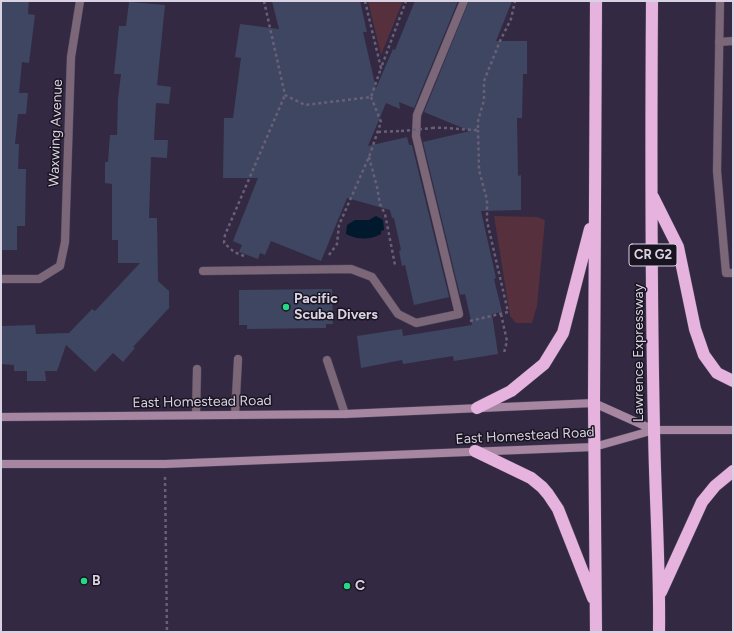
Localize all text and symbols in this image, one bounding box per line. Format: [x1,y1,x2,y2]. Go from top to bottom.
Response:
street label: Waxwing Avenue [46,79,66,187]
road number: CR G2 [629,244,677,266]
street label: Lawrence Expressway [631,284,647,422]
place label: Pacific Scuba Divers [294,291,378,324]
marker: Pacific Scuba Divers [281,302,291,312]
street label: East Homestead Road [132,392,272,412]
street label: East Homestead Road [455,424,595,448]
place label: B [92,573,101,589]
marker: B [79,576,89,586]
place label: C [355,578,365,594]
marker: C [342,581,352,591]

